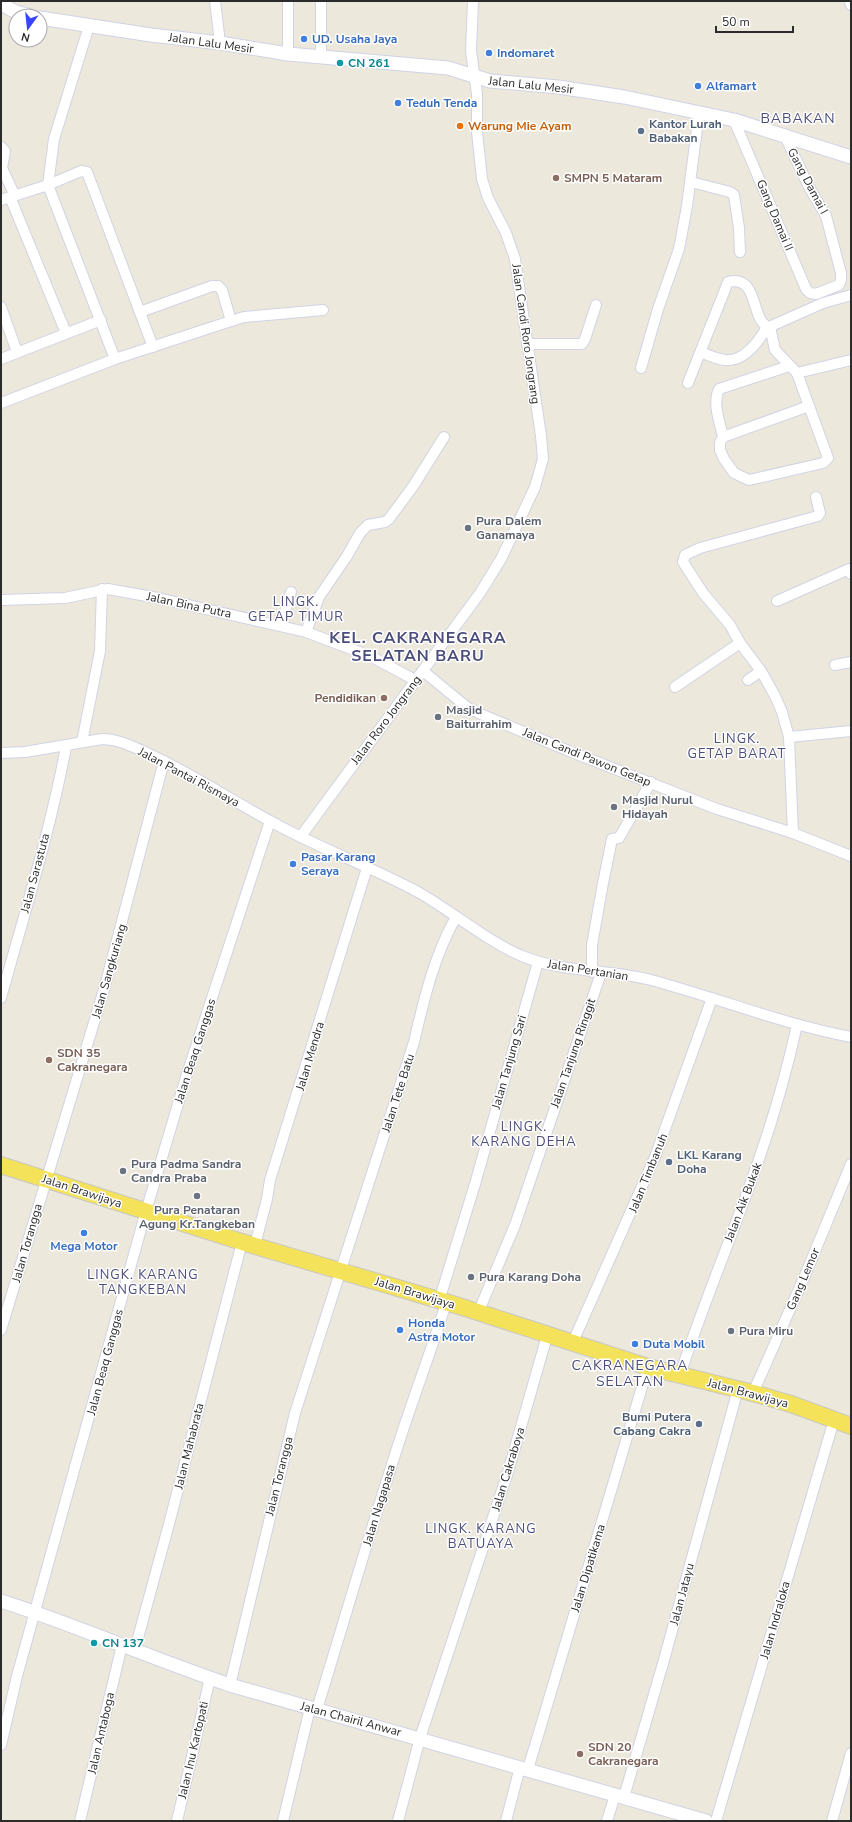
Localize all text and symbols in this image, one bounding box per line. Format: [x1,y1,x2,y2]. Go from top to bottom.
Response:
north arrow [8,8,48,48]
scale bar [716,8,793,34]
text: 50 m [722,14,750,30]
text: N [20,29,31,45]
street label: Jalan Lalu Mesir [166,29,255,57]
place label: UD. Usaha Jaya [312,31,397,47]
marker: UD. Usaha Jaya [299,34,309,44]
place label: Indomaret [497,45,555,61]
marker: Indomaret [484,48,494,58]
place label: CN 261 [348,55,390,71]
marker: CN 261 [335,58,345,68]
street label: Jalan Lalu Mesir [486,72,575,98]
place label: Alfamart [706,78,757,94]
marker: Alfamart [693,81,703,91]
place label: Teduh Tenda [406,95,477,111]
marker: Teduh Tenda [393,98,403,108]
district label: BABAKAN [760,109,836,128]
place label: Kantor Lurah Babakan [649,116,722,146]
place label: Warung Mie Ayam [468,118,571,134]
marker: Warung Mie Ayam [455,121,465,131]
marker: Kantor Lurah Babakan [636,126,646,136]
street label: Gang Damai I [784,145,832,217]
place label: SMPN 5 Mataram [564,170,662,186]
marker: SMPN 5 Mataram [551,173,561,183]
street label: Gang Damai II [753,177,797,253]
street label: Jalan Candi Roro Jongrang [508,262,544,405]
place label: Pura Dalem Ganamaya [476,513,542,543]
marker: Pura Dalem Ganamaya [463,523,473,533]
street label: Jalan Bina Putra [144,588,233,622]
district label: LINGK. GETAP TIMUR [248,593,344,626]
district label: KEL. CAKRANEGARA SELATAN BARU [329,627,507,667]
street label: Jalan Roro Jongrang [347,672,425,769]
place label: Pendidikan [314,690,376,706]
marker: Pendidikan [379,693,389,703]
place label: Masjid Baiturrahim [446,702,512,732]
marker: Masjid Baiturrahim [433,712,443,722]
street label: Jalan Candi Pawon Getap [520,724,653,790]
district label: LINGK. GETAP BARAT [688,730,786,763]
street label: Jalan Pantai Rismaya [135,743,242,810]
place label: Masjid Nurul Hidayah [622,792,693,822]
marker: Masjid Nurul Hidayah [609,802,619,812]
street label: Jalan Sarastuta [16,832,53,915]
place label: Pasar Karang Seraya [301,849,376,879]
marker: Pasar Karang Seraya [288,859,298,869]
street label: Jalan Sangkuriang [88,922,130,1021]
street label: Jalan Pertanian [545,956,630,984]
street label: Jalan Tanjung Ringgit [546,995,599,1111]
street label: Jalan Beaq Ganggas [170,996,220,1106]
street label: Jalan Tanjung Sari [488,1013,530,1112]
street label: Jalan Mendra [292,1020,328,1093]
place label: SDN 35 Cakranegara [57,1045,128,1075]
street label: Jalan Tete Batu [377,1052,418,1135]
marker: SDN 35 Cakranegara [44,1055,54,1065]
district label: LINGK. KARANG DEHA [471,1118,577,1151]
street label: Jalan Timbanuh [624,1131,671,1216]
place label: LKL Karang Doha [677,1147,742,1177]
place label: Pura Padma Sandra Candra Praba [131,1156,241,1186]
marker: LKL Karang Doha [664,1157,674,1167]
street label: Jalan Aik Bukak [720,1159,766,1245]
marker: Pura Padma Sandra Candra Praba [118,1166,128,1176]
street label: Jalan Brawijaya [39,1170,124,1211]
marker: Pura Penataran Agung Kr.Tangkeban [192,1191,202,1201]
street label: Jalan Torangga [8,1202,46,1285]
place label: Pura Penataran Agung Kr.Tangkeban [139,1202,255,1232]
marker: Mega Motor [79,1228,89,1238]
place label: Mega Motor [50,1238,118,1254]
street label: Gang Lemor [783,1245,824,1313]
district label: LINGK. KARANG TANGKEBAN [87,1266,199,1299]
place label: Pura Karang Doha [479,1269,581,1285]
marker: Pura Karang Doha [466,1272,476,1282]
street label: Jalan Brawijaya [372,1273,457,1313]
street label: Jalan Beaq Ganggas [83,1307,127,1418]
place label: Honda Astra Motor [408,1315,475,1345]
place label: Pura Miru [739,1323,793,1339]
marker: Honda Astra Motor [395,1325,405,1335]
marker: Pura Miru [726,1326,736,1336]
place label: Duta Mobil [643,1336,705,1352]
marker: Duta Mobil [630,1339,640,1349]
district label: CAKRANEGARA SELATAN [572,1356,688,1391]
street label: Jalan Brawijaya [705,1374,790,1411]
street label: Jalan Mahabrata [170,1401,207,1492]
place label: Bumi Putera Cabang Cakra [613,1409,691,1439]
marker: Bumi Putera Cabang Cakra [694,1419,704,1429]
street label: Jalan Cakraboya [487,1425,528,1514]
street label: Jalan Torangga [261,1435,297,1518]
street label: Jalan Nagapasa [359,1462,399,1549]
district label: LINGK. KARANG BATUAYA [425,1520,537,1553]
street label: Jalan Dipatikama [567,1522,609,1615]
street label: Jalan Jatayu [666,1561,698,1628]
street label: Jalan Indraloka [756,1579,794,1662]
place label: CN 137 [102,1635,144,1651]
marker: CN 137 [89,1638,99,1648]
street label: Jalan Antaboga [84,1691,118,1776]
street label: Jalan Chairil Anwar [298,1698,404,1740]
street label: Jalan Inu Kartopati [174,1700,212,1801]
place label: SDN 20 Cakranegara [588,1739,659,1769]
marker: SDN 20 Cakranegara [575,1749,585,1759]

